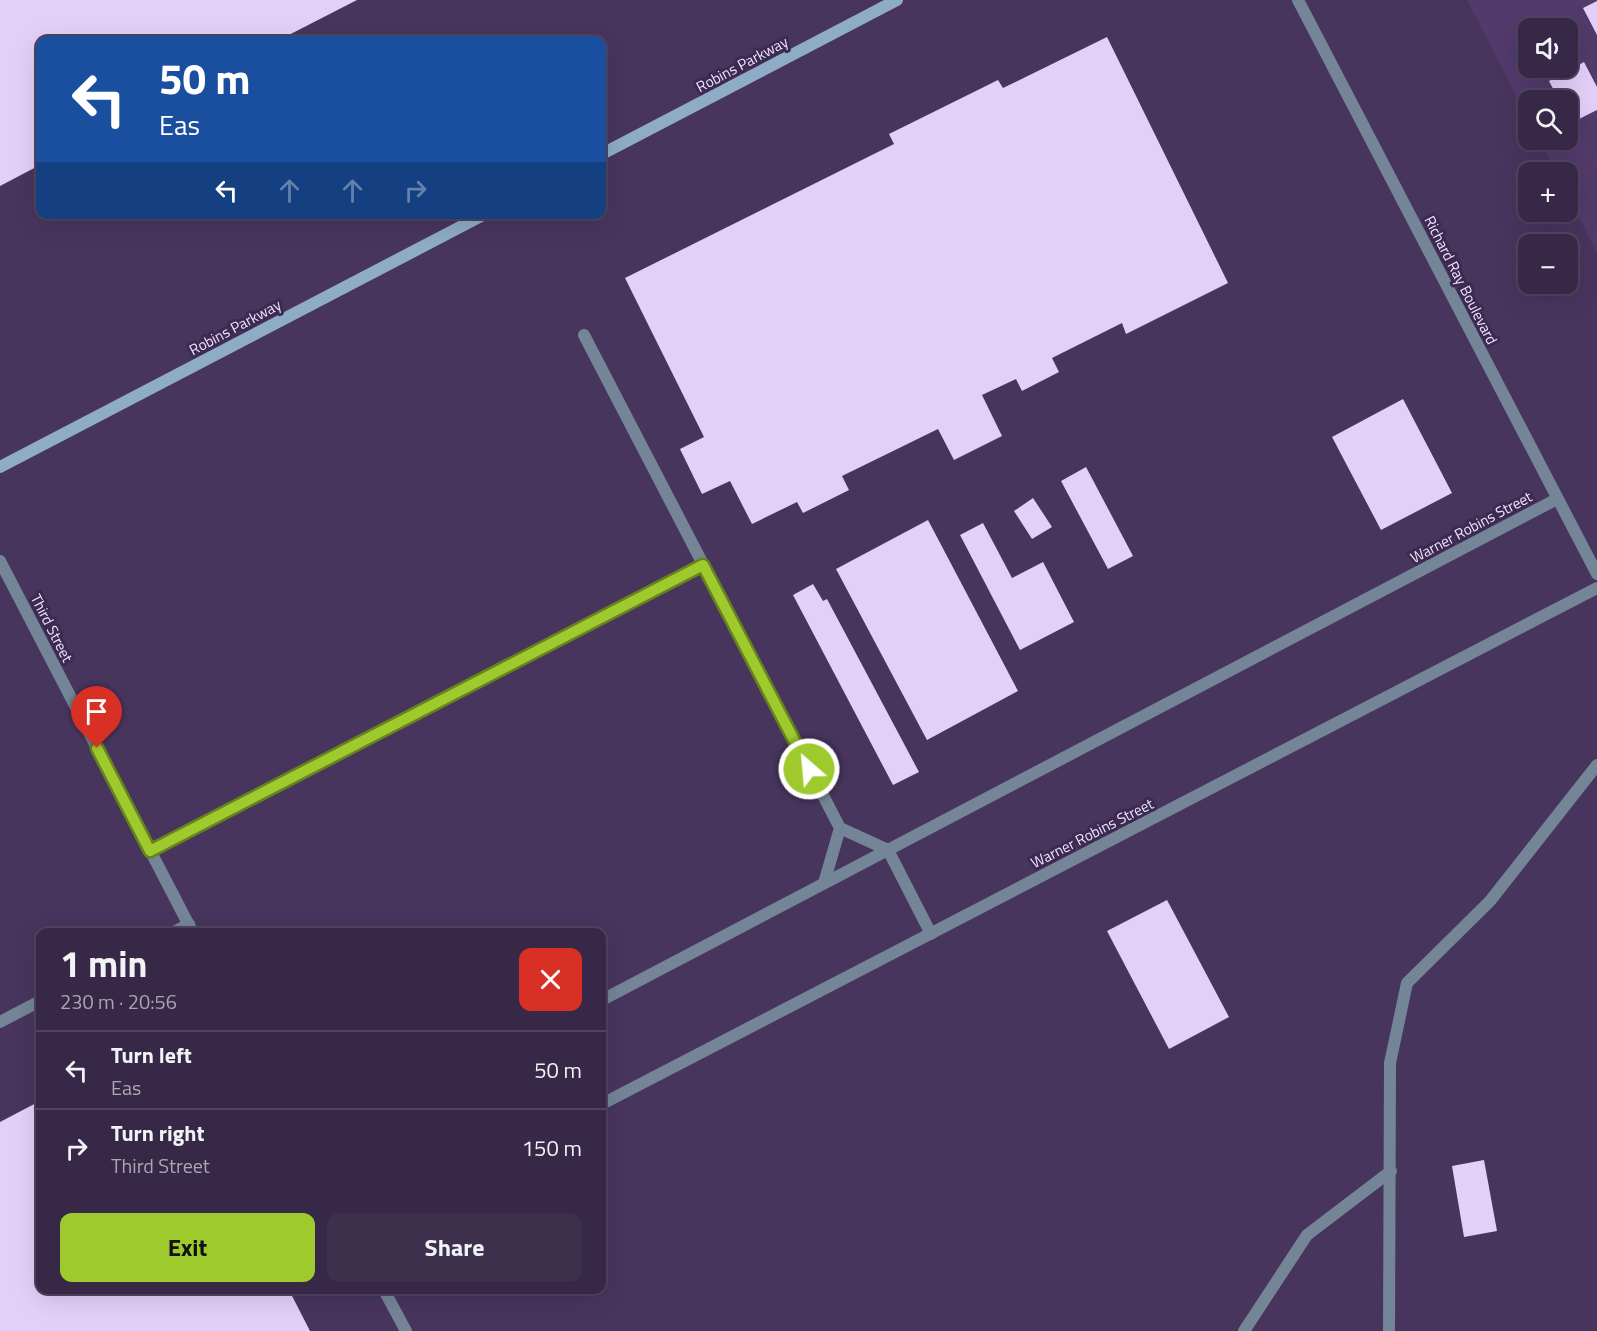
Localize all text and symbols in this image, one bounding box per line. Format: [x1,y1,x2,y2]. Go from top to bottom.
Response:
map controls [1518,18,1578,294]
button: sound [1518,18,1578,78]
street label: Robins Parkway [692,30,792,98]
text: 50 m [159,46,251,110]
icon: left [60,60,138,138]
button: search [1518,90,1578,150]
text: Eas [159,104,200,145]
button: + [1518,162,1578,222]
icon: left [210,174,243,207]
icon: ahead [273,174,306,207]
icon: ahead [336,174,369,207]
icon: right [399,174,432,207]
street label: Richard Ray Boulevard [1419,212,1503,348]
button: − [1518,234,1578,294]
street label: Robins Parkway [185,293,285,361]
street label: Warner Robins Street [1406,485,1537,569]
street label: Third Street [25,590,79,667]
pin [71,686,122,748]
icon: arrive [80,695,113,728]
position arrow [777,737,841,801]
street label: Warner Robins Street [1027,792,1158,874]
text: 1 min [60,936,147,991]
button: close [519,948,582,1011]
text: 230 m · 20:56 [60,986,177,1017]
text: Turn left [111,1038,192,1072]
text: 50 m [534,1053,582,1087]
icon: left [60,1054,93,1087]
text: Eas [111,1072,141,1103]
text: Turn right [111,1116,205,1150]
text: 150 m [522,1131,582,1165]
icon: right [60,1132,93,1165]
text: Third Street [111,1150,210,1181]
button: Exit [60,1213,315,1282]
button: Share [327,1213,582,1282]

